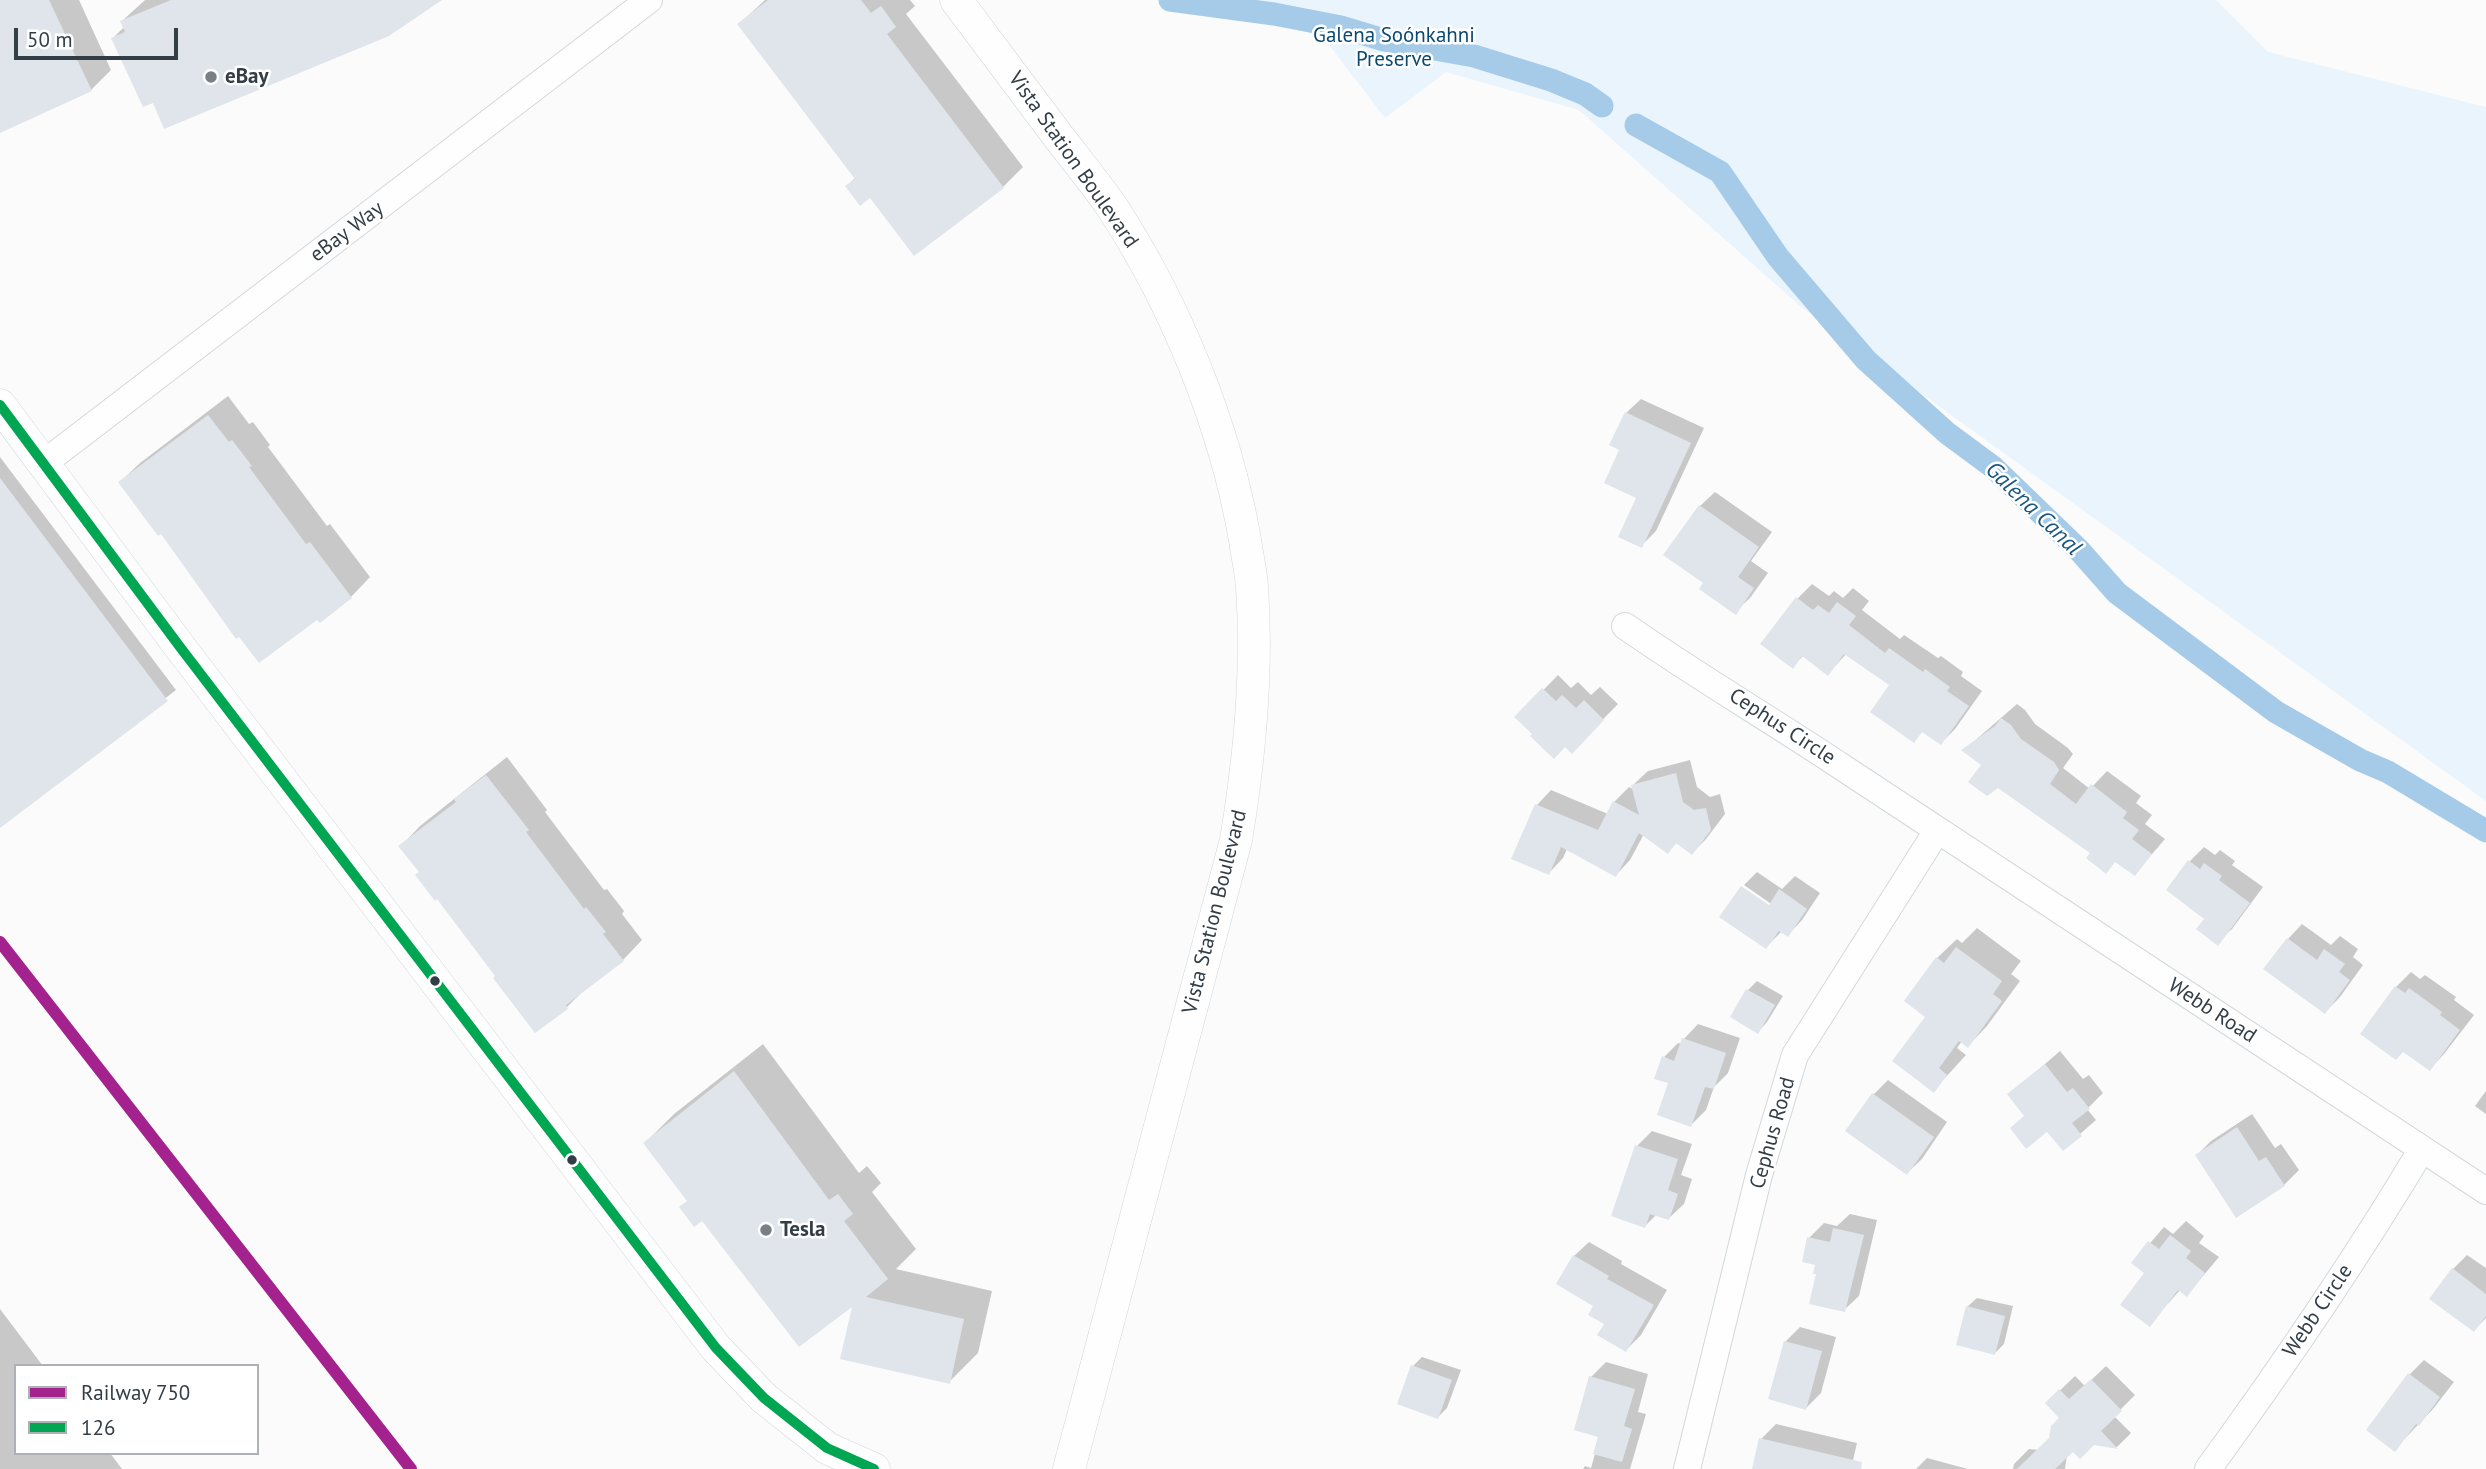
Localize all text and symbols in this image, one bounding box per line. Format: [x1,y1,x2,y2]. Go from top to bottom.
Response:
scale bar [18,14,182,58]
park label: Galena Soónkahni Preserve [1313,23,1475,73]
text: 50 m [27,26,73,53]
place label: eBay [225,64,269,90]
street label: Vista Station Boulevard [1003,67,1143,253]
marker: eBay [203,69,219,85]
street label: eBay Way [305,196,389,268]
water label: Galena Canal [1979,456,2087,562]
street label: Cephus Circle [1724,683,1840,771]
street label: Vista Station Boulevard [1177,807,1253,1017]
street label: Webb Road [2163,973,2261,1049]
unlabelled marker [428,974,442,988]
street label: Cephus Road [1745,1074,1801,1192]
unlabelled marker [565,1153,579,1167]
place label: Tesla [780,1217,825,1243]
marker: Tesla [758,1222,774,1238]
street label: Webb Circle [2278,1260,2358,1362]
legend [14,1364,259,1455]
text: Railway 750 [81,1379,190,1406]
text: 126 [81,1414,115,1441]

